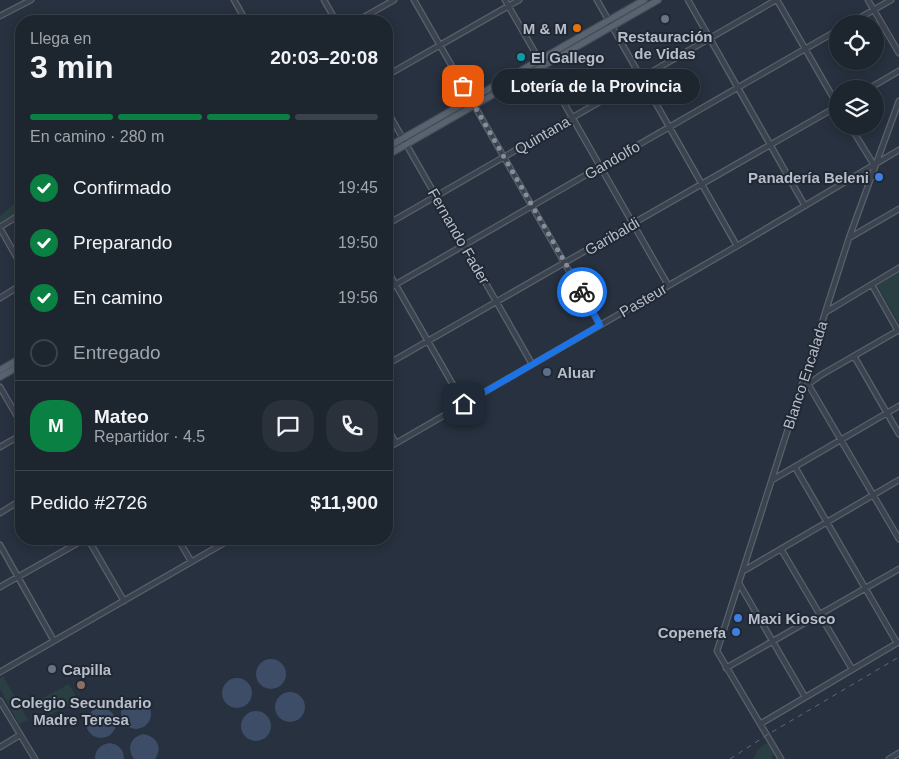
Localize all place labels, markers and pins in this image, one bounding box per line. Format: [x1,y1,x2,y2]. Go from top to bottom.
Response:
marker: Restauración de Vidas [659,13,671,25]
place label: M & M [523,20,567,37]
marker: M & M [571,22,583,34]
place label: Restauración de Vidas [617,28,713,62]
place label: El Gallego [531,49,604,66]
marker: El Gallego [515,51,527,63]
pin [442,65,484,107]
callout: Lotería de la Provincia [493,68,700,104]
place label: Panadería Beleni [748,169,869,186]
marker: Panadería Beleni [873,171,885,183]
place label: Aluar [557,364,596,381]
marker: Aluar [541,366,553,378]
pin [443,383,485,425]
place label: Maxi Kiosco [748,610,836,627]
marker: Maxi Kiosco [732,612,744,624]
place label: Copenefa [658,624,727,641]
marker: Copenefa [730,626,742,638]
place label: Capilla [62,661,112,678]
marker: Capilla [46,663,58,675]
marker: Colegio Secundario Madre Teresa [75,679,87,691]
place label: Colegio Secundario Madre Teresa [11,694,151,728]

